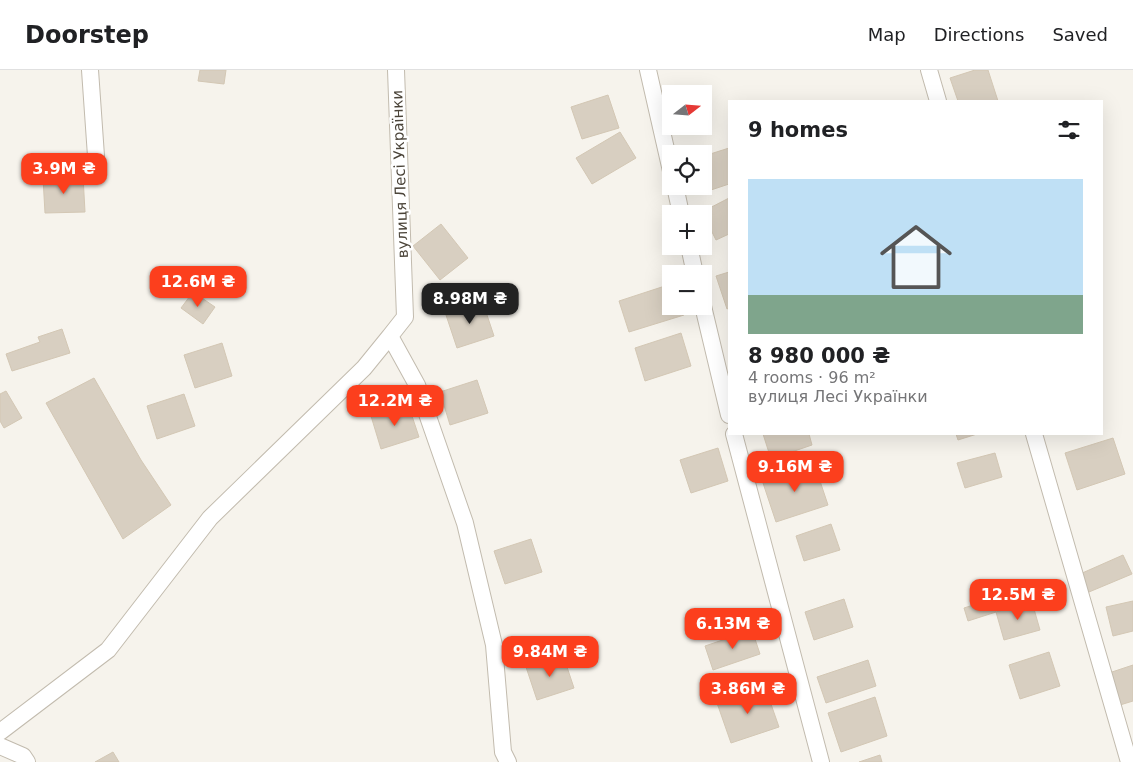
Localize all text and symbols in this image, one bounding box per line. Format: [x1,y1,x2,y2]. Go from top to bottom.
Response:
text: Doorstep [25,21,149,49]
text: Map [868,24,906,45]
text: Directions [934,24,1024,45]
text: Saved [1052,24,1108,45]
north arrow [662,85,712,135]
map controls [662,85,712,315]
street label: вулиця Лесі Українки [388,90,412,258]
icon: filters [1055,116,1083,144]
text: 9 homes [748,118,848,142]
button: locate [662,145,712,195]
pin: 3.9M ₴ [23,152,105,195]
text: 3.9M ₴ [32,159,96,178]
button: + [662,205,712,255]
icon: home [871,212,961,302]
button: − [662,265,712,315]
pin: 12.6M ₴ [152,266,244,308]
text: 12.6M ₴ [161,272,235,291]
pin: 8.98M ₴ [424,282,516,325]
text: 8.98M ₴ [433,289,507,308]
text: 8 980 000 ₴ [748,344,890,368]
text: 4 rooms · 96 m² [748,368,876,387]
pin: 12.2M ₴ [349,384,441,427]
text: вулиця Лесі Українки [748,387,928,406]
text: 12.2M ₴ [358,391,432,410]
pin: 9.16M ₴ [749,450,841,493]
text: 9.16M ₴ [758,457,832,476]
pin: 12.5M ₴ [972,578,1064,621]
text: 12.5M ₴ [981,585,1055,604]
pin: 6.13M ₴ [687,608,779,650]
text: 6.13M ₴ [696,614,770,633]
pin: 9.84M ₴ [504,636,596,678]
text: 9.84M ₴ [513,642,587,661]
pin: 3.86M ₴ [702,672,794,715]
text: 3.86M ₴ [711,679,785,698]

